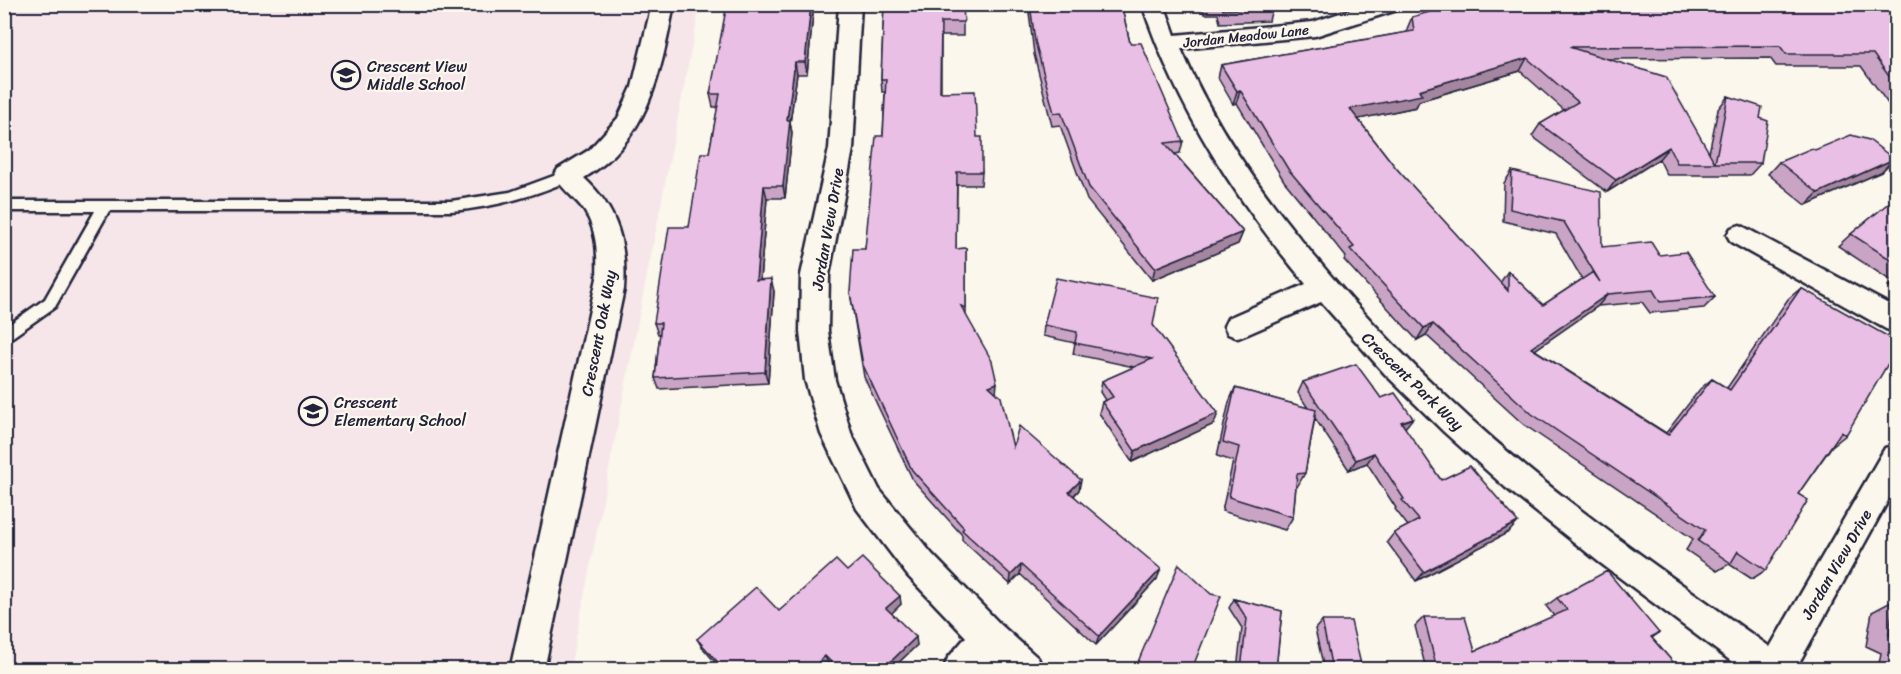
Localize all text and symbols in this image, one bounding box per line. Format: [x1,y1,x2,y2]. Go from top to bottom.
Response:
street label: Jordan Meadow Lane [1181,17,1310,56]
place label: Crescent View Middle School [367,52,467,99]
school or university icon: Crescent View Middle School [330,59,362,91]
street label: Jordan View Drive [802,165,853,293]
street label: Crescent Oak Way [572,267,625,399]
street label: Crescent Park Way [1354,324,1471,439]
place label: Crescent Elementary School [334,388,466,435]
school or university icon: Crescent Elementary School [297,395,329,427]
street label: Jordan View Drive [1792,503,1880,626]

